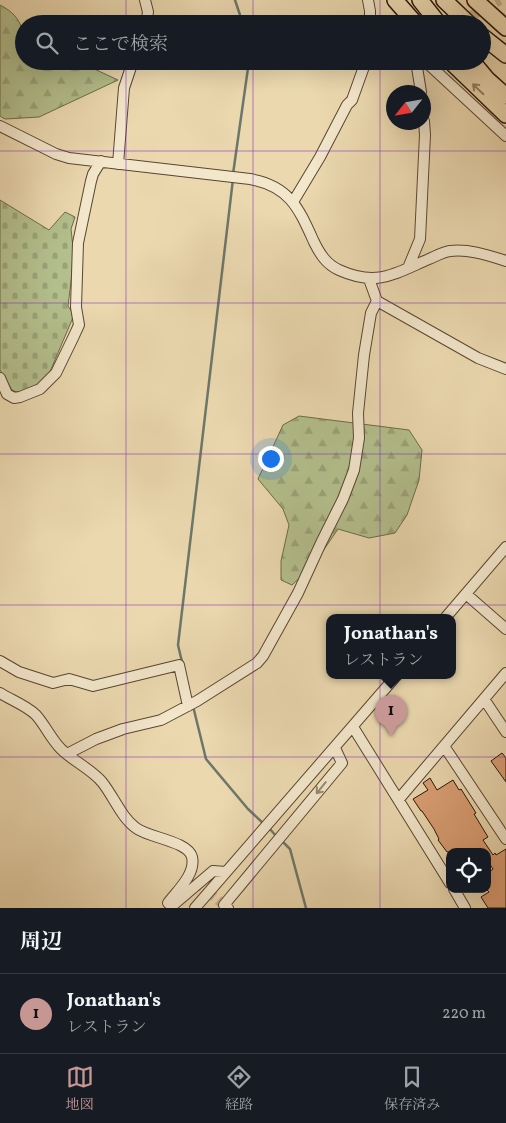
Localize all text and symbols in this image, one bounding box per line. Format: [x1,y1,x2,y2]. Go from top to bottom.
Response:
search box [15,15,491,70]
icon: search [33,29,61,57]
text: ここで検索 [73,32,168,58]
one-way arrow [471,83,484,95]
north arrow [386,85,431,130]
your location [258,446,284,472]
popup [326,614,456,679]
text: Jonathan's [344,621,438,647]
text: レストラン [344,650,424,672]
pin: 1 [375,695,407,736]
one-way arrow [316,781,327,794]
map controls [446,848,491,893]
button: locate [446,848,491,893]
text: 周辺 [20,928,62,957]
text: Jonathan's [67,988,161,1014]
text: 1 [33,1003,39,1025]
text: 220 m [442,1003,486,1025]
text: レストラン [67,1017,147,1039]
tab: 地図 [66,1063,94,1115]
tab: 経路 [225,1063,253,1115]
tab: 保存済み [384,1063,440,1115]

